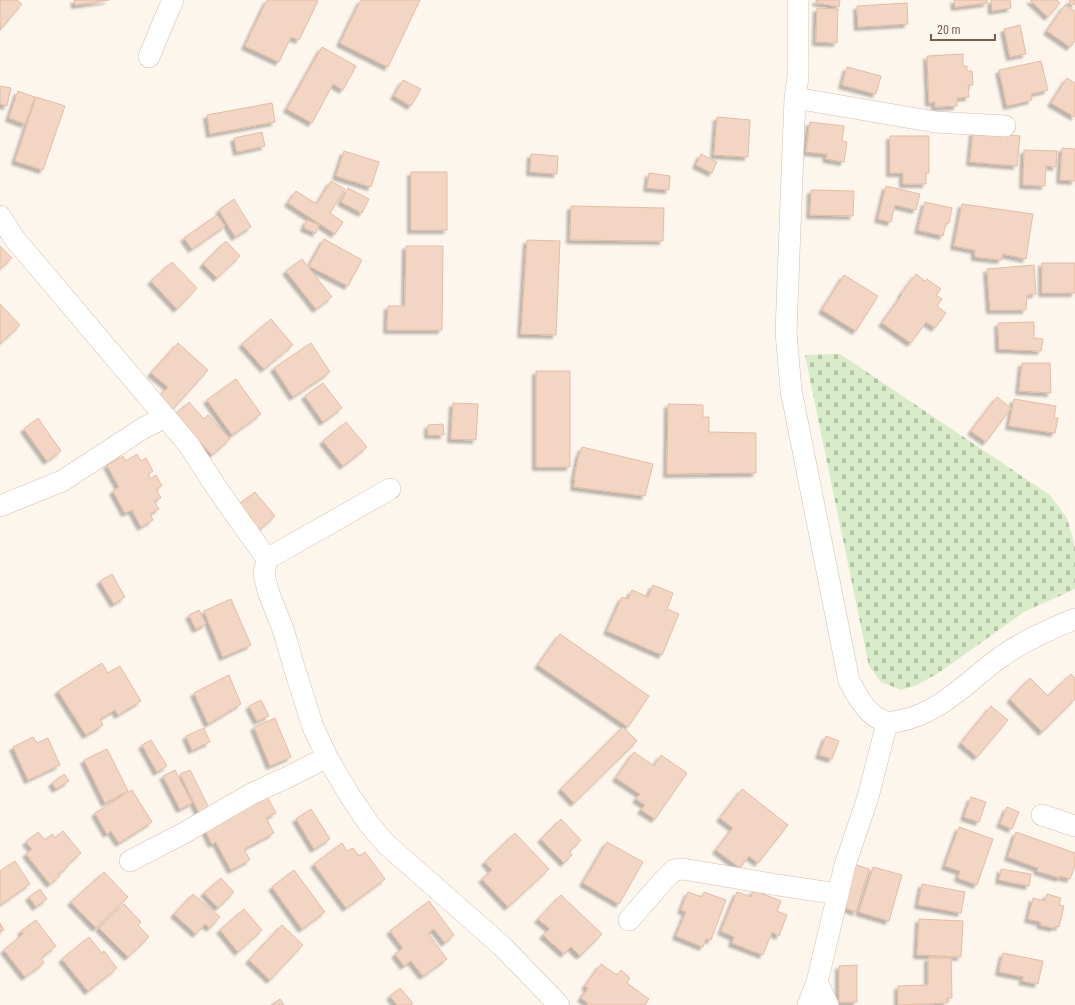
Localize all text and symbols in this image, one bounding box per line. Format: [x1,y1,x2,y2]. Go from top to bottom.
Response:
scale bar [931,16,995,42]
text: 20 m [937,23,961,37]

